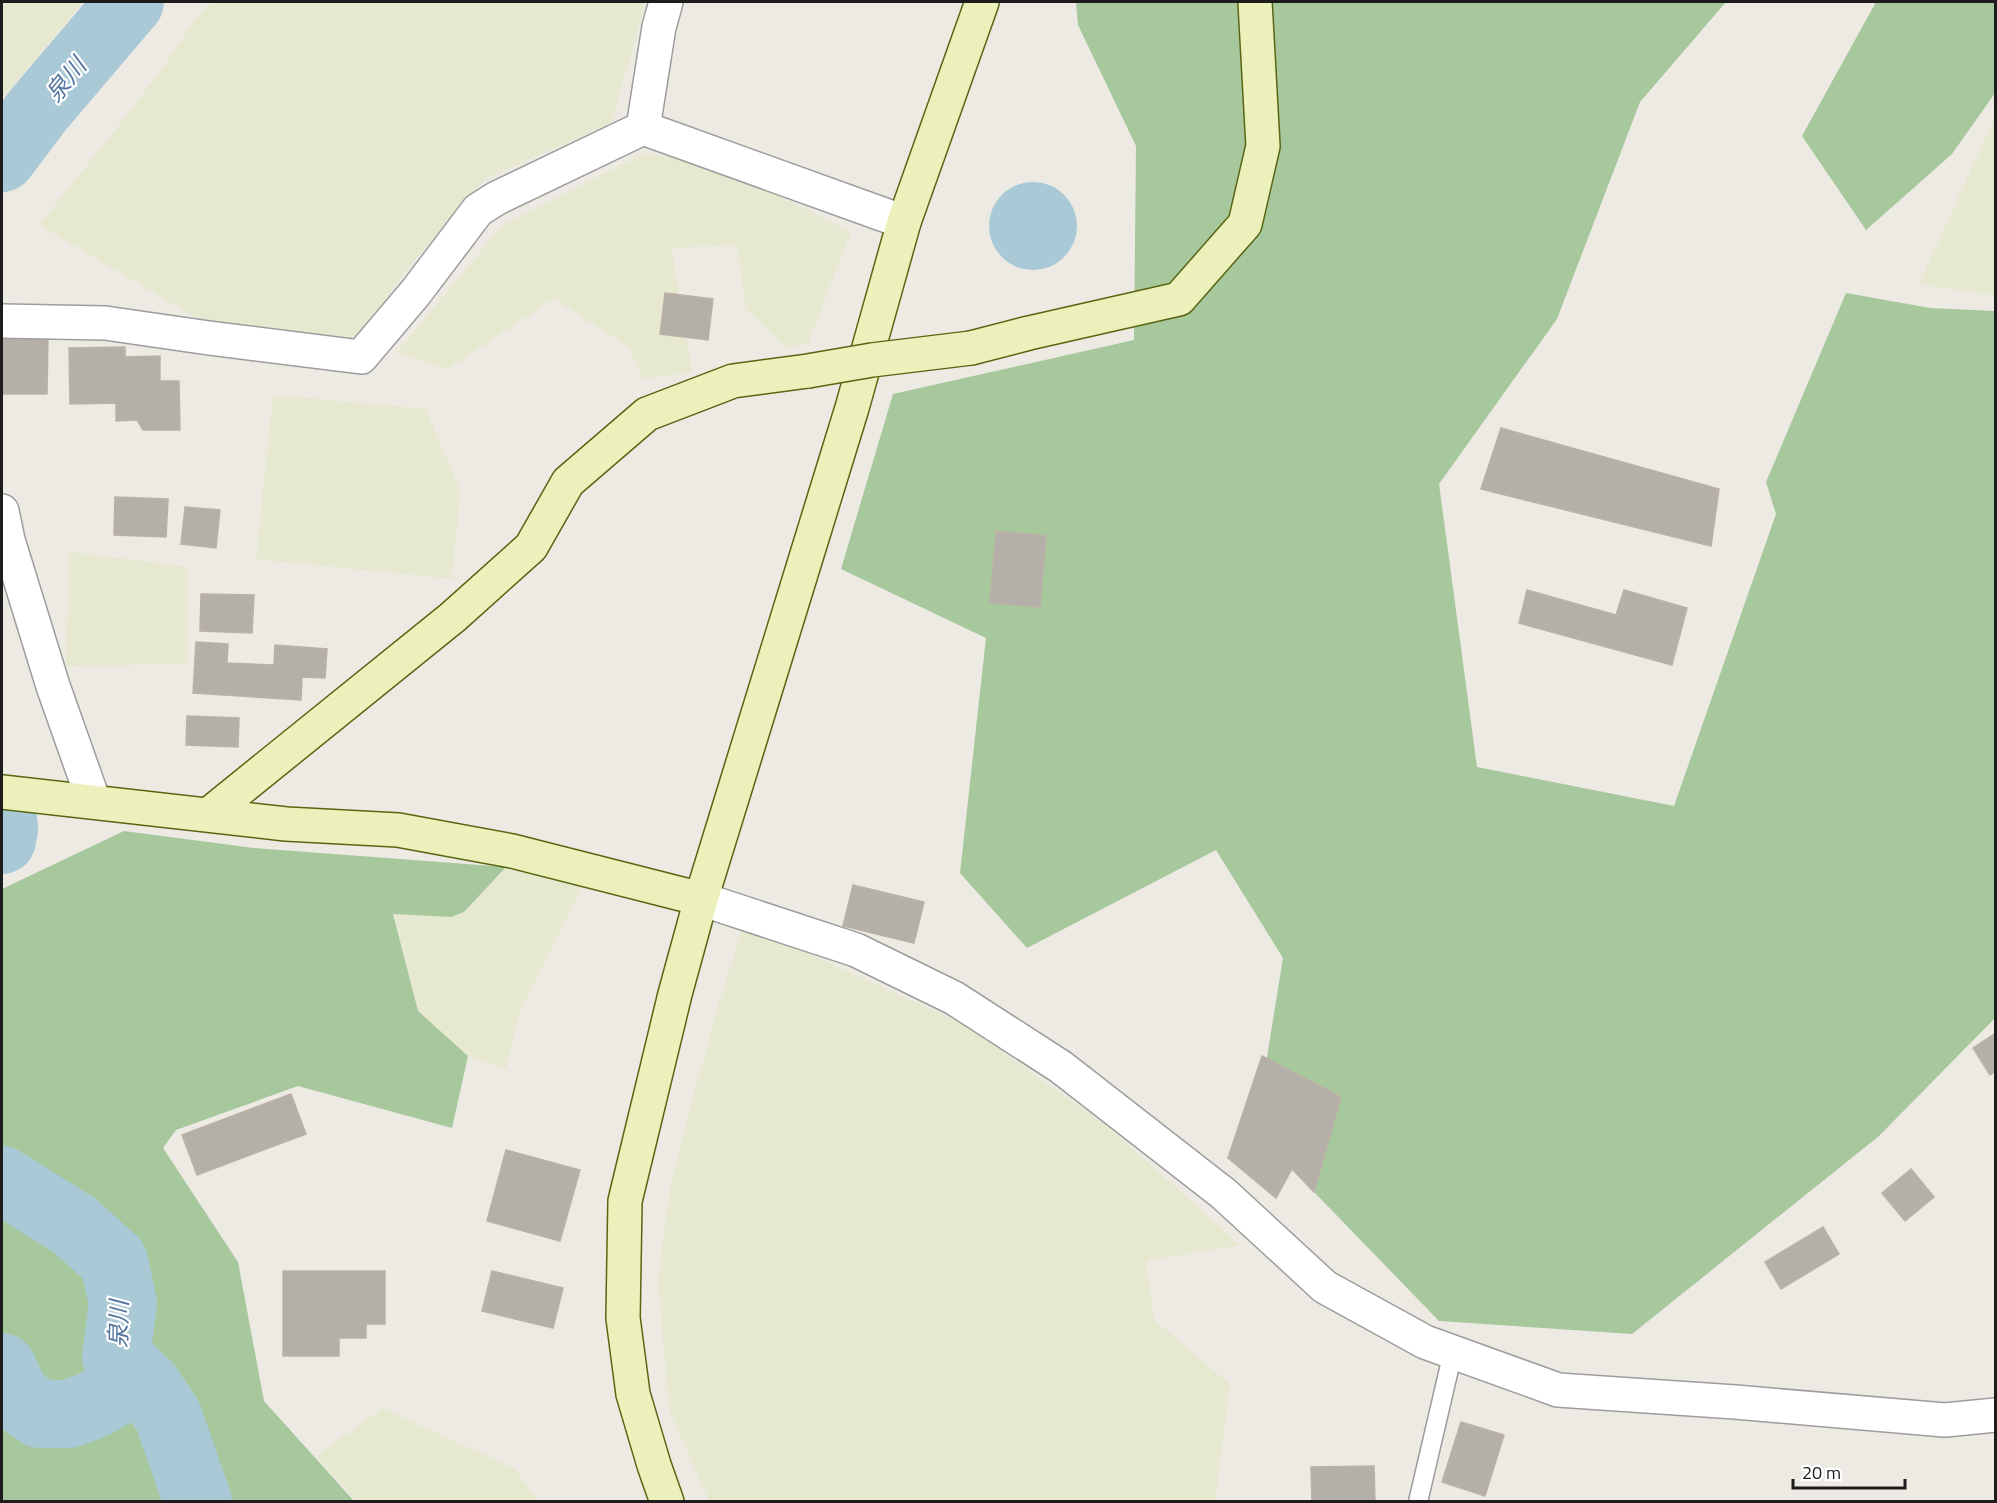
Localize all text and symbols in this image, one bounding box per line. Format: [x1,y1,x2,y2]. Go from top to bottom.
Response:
water label: 泉川 [36,47,96,109]
water label: 泉川 [100,1297,136,1348]
scale bar [1793,1452,1906,1490]
text: 20 m [1802,1459,1841,1486]

